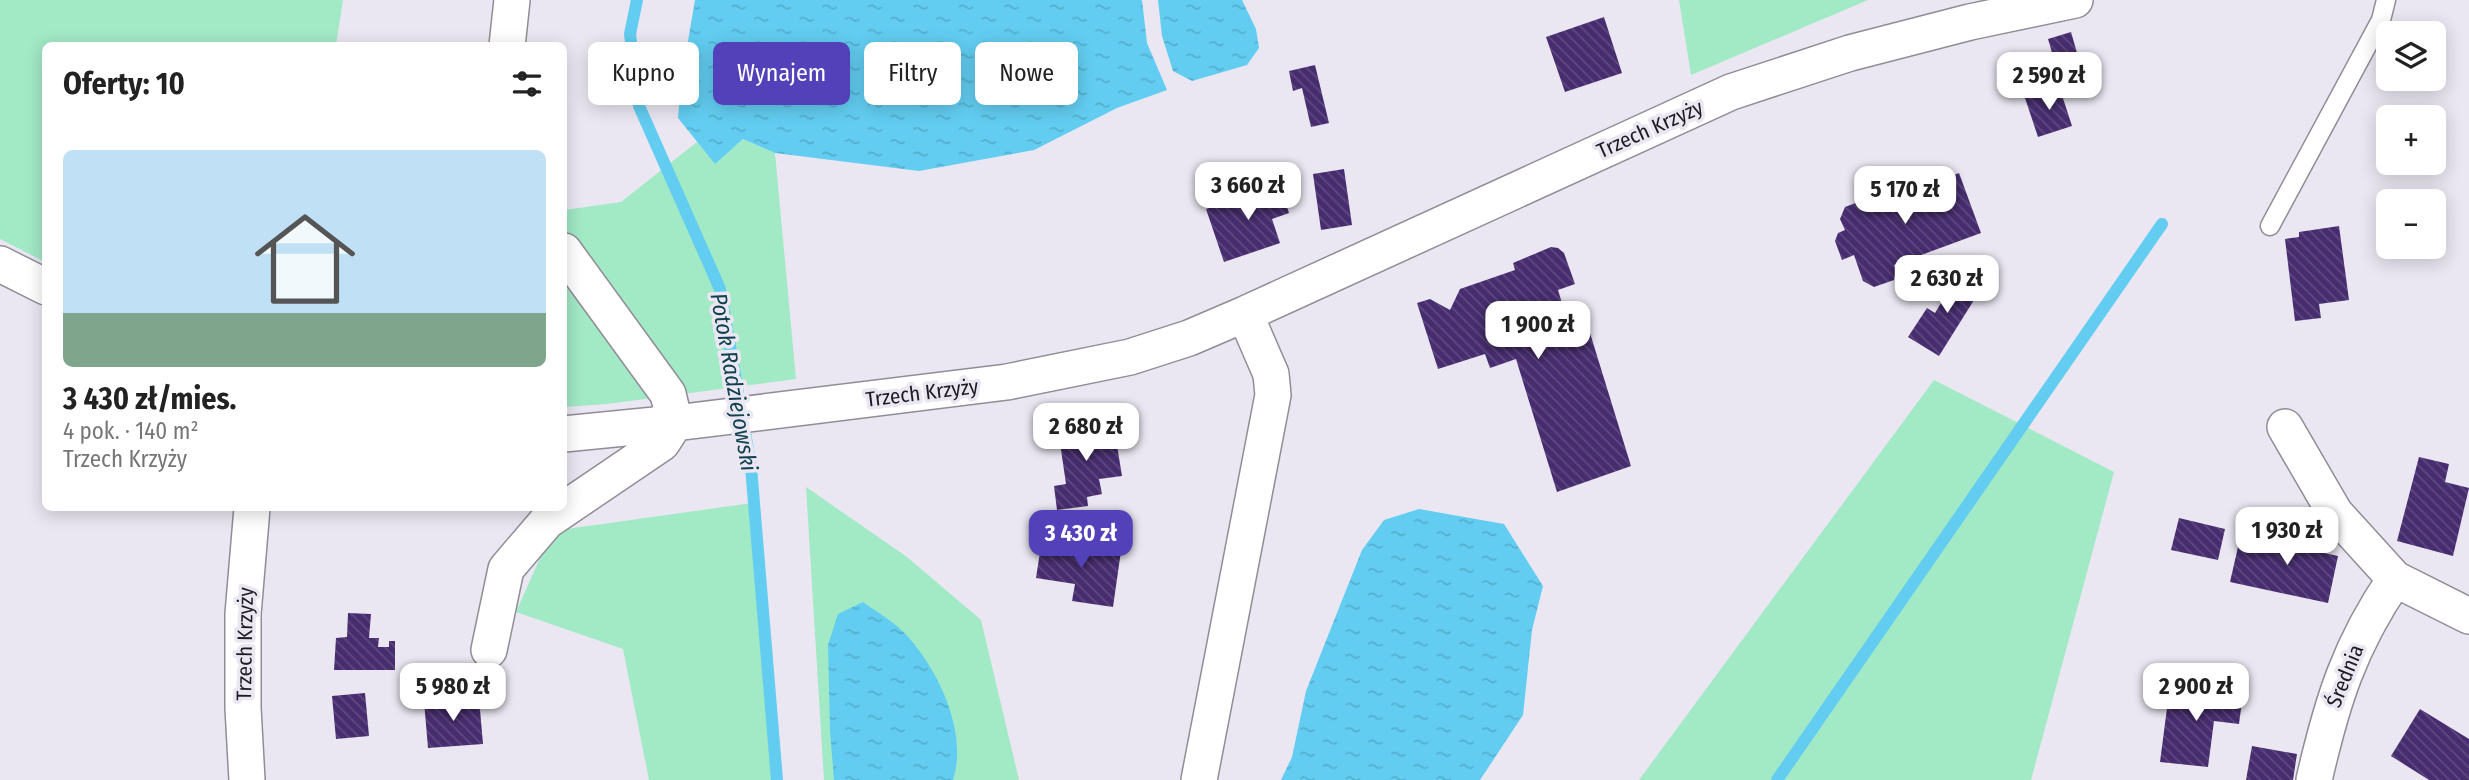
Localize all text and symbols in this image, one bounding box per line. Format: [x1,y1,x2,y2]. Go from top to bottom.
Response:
map controls [2376,21,2446,259]
button: layers [2376,21,2446,91]
chip: Kupno [588,42,699,105]
chip: Wynajem [713,42,850,105]
chip: Filtry [864,42,961,105]
chip: Nowe [975,42,1078,105]
pin: 2 590 zł [1977,52,2121,112]
text: 2 590 zł [2013,61,2085,89]
icon: filters [508,65,546,103]
text: Oferty: 10 [63,66,185,102]
street label: Trzech Krzyży [1593,94,1708,164]
button: + [2376,105,2446,175]
pin: 3 660 zł [1176,162,1320,222]
pin: 5 170 zł [1833,166,1977,226]
text: 3 660 zł [1211,171,1285,199]
text: 5 170 zł [1870,175,1940,203]
button: − [2376,189,2446,259]
icon: home [242,196,368,322]
pin: 2 630 zł [1875,256,2019,315]
text: 2 630 zł [1911,264,1983,292]
water label: Potok Radziejowski [705,291,764,474]
pin: 1 900 zł [1466,302,1610,361]
text: 1 900 zł [1501,310,1575,338]
street label: Trzech Krzyży [864,373,980,413]
text: 3 430 zł/mies. [63,381,236,417]
pin: 2 680 zł [1014,404,1158,463]
text: 2 680 zł [1049,412,1123,440]
text: 4 pok. · 140 m² [63,417,199,445]
text: Trzech Krzyży [63,445,187,473]
pin: 1 930 zł [2215,508,2359,567]
pin: 3 430 zł [1009,510,1153,570]
text: 1 930 zł [2251,516,2323,544]
text: 3 430 zł [1045,519,1117,547]
street label: Trzech Krzyży [231,587,259,701]
street label: Średnia [2321,641,2369,711]
pin: 5 980 zł [381,664,525,723]
pin: 2 900 zł [2124,664,2268,723]
text: 5 980 zł [416,672,490,700]
text: 2 900 zł [2159,672,2233,700]

